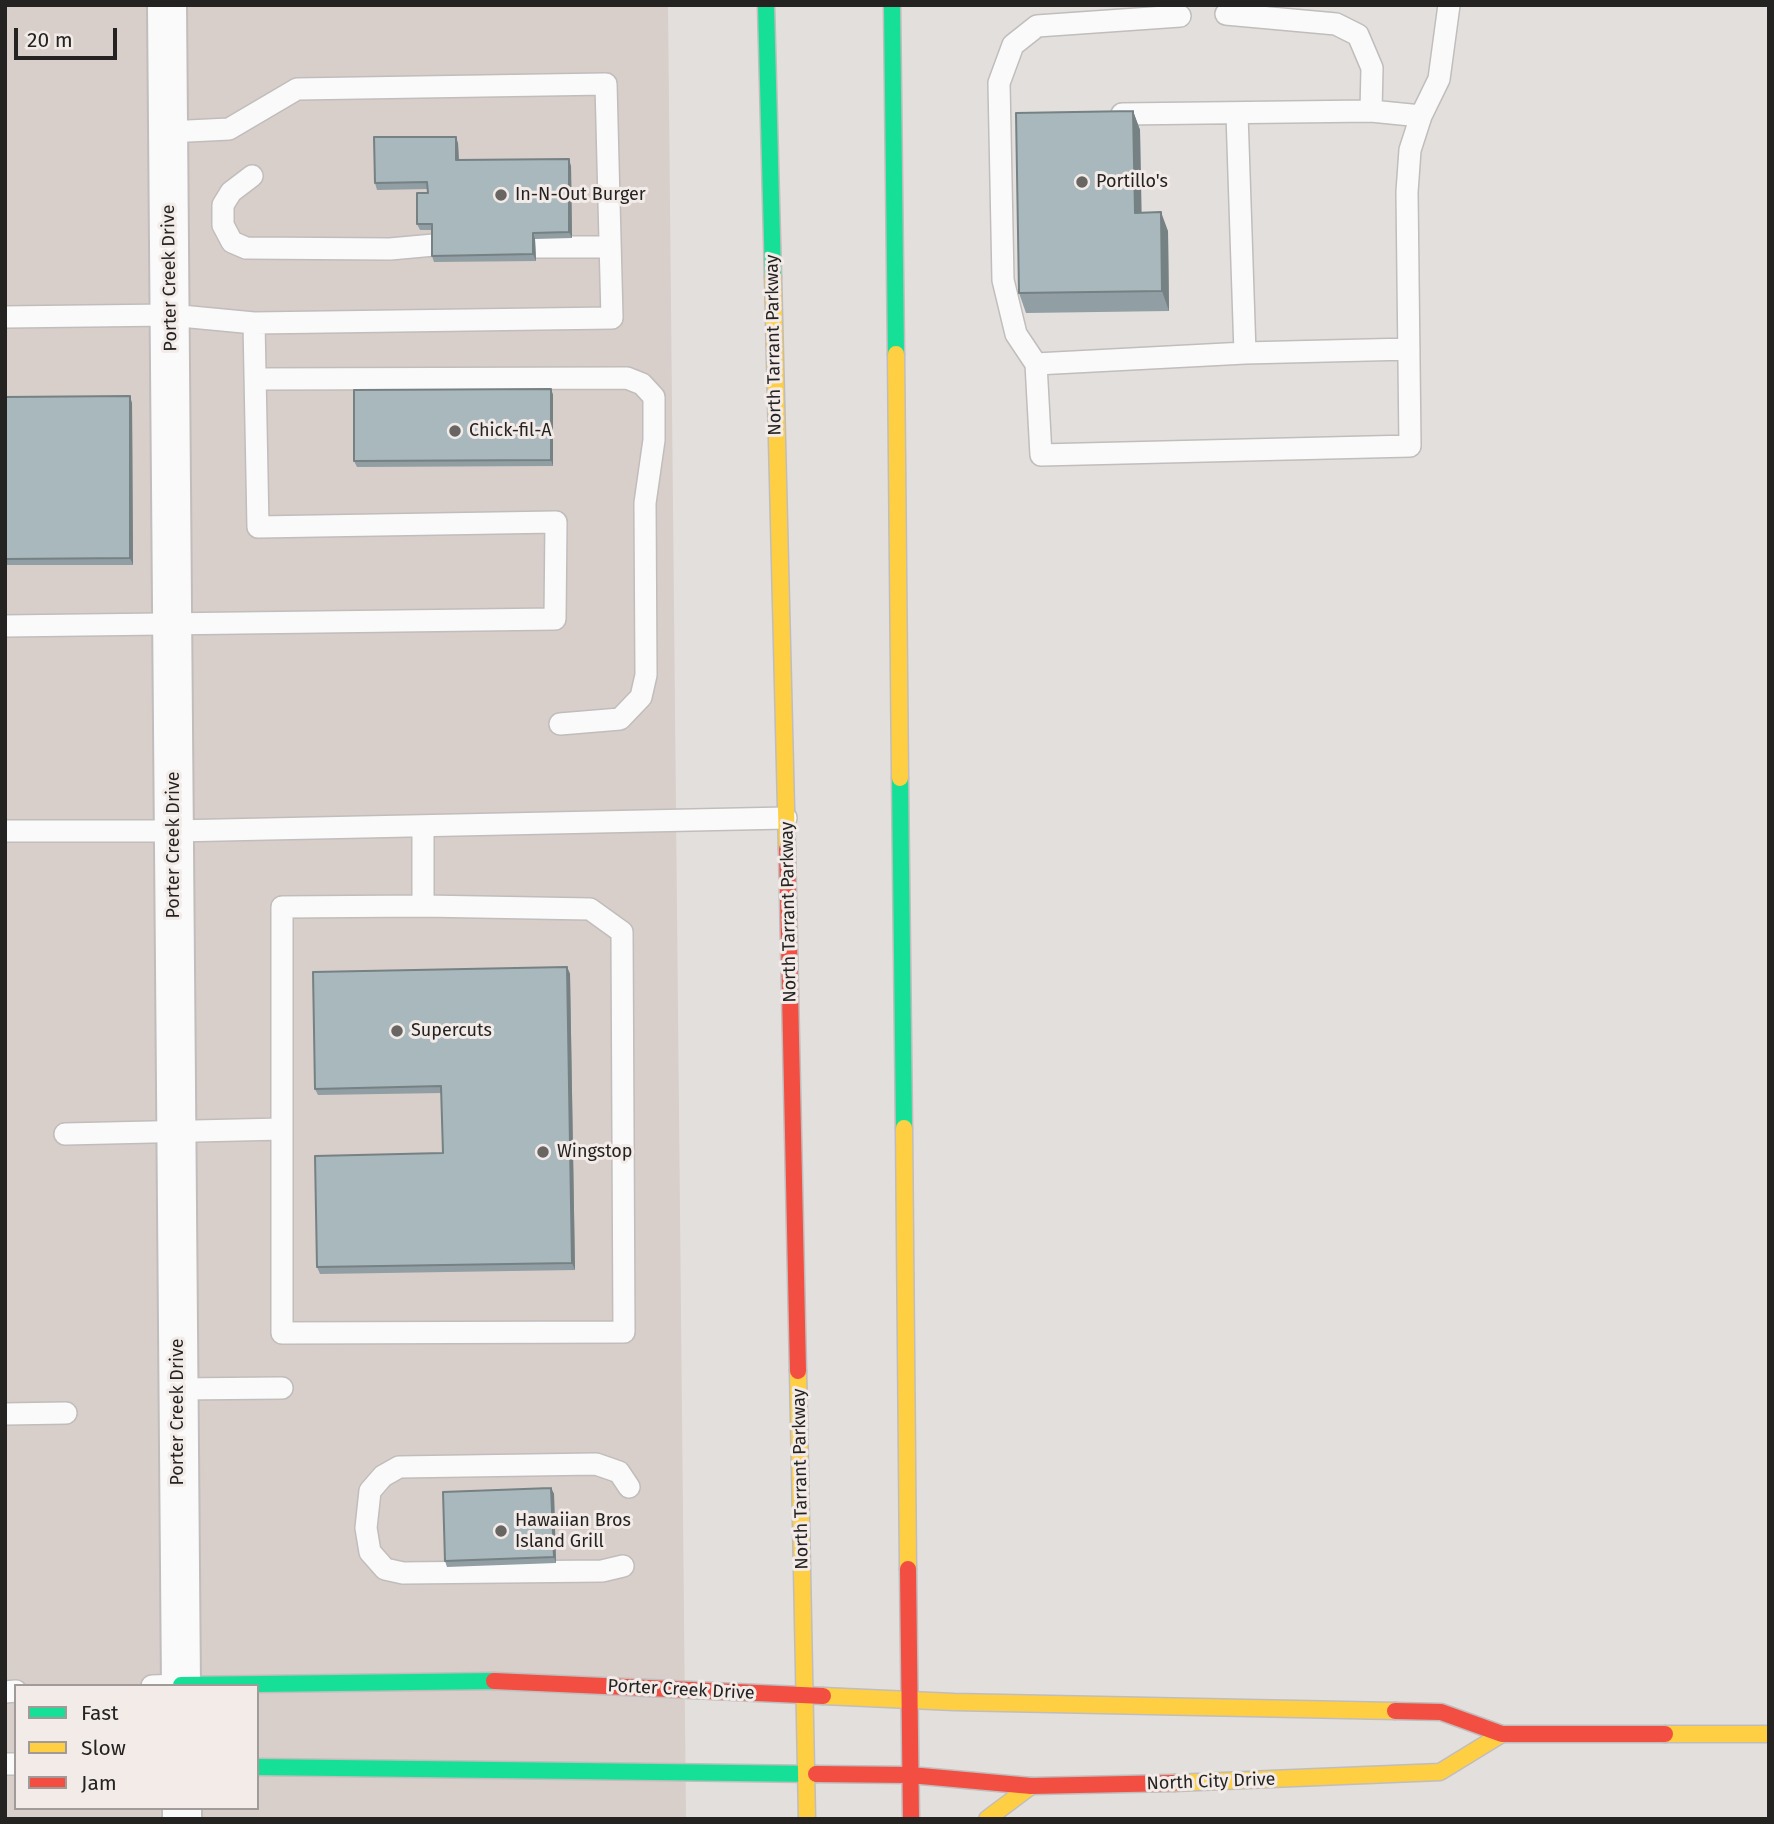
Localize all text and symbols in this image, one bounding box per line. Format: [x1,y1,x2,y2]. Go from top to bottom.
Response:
scale bar [18,14,121,58]
text: 20 m [27,27,73,53]
place label: Portillo's [1096,171,1168,193]
marker: Portillo's [1074,174,1090,190]
place label: In-N-Out Burger [515,184,646,206]
marker: In-N-Out Burger [493,187,509,203]
street label: Porter Creek Drive [158,204,182,352]
street label: North Tarrant Parkway [762,254,786,436]
place label: Chick-fil-A [469,420,552,442]
marker: Chick-fil-A [447,423,463,439]
street label: Porter Creek Drive [163,771,185,919]
street label: North Tarrant Parkway [777,821,801,1003]
place label: Supercuts [411,1020,492,1042]
marker: Supercuts [389,1023,405,1039]
place label: Wingstop [557,1141,633,1163]
marker: Wingstop [535,1144,551,1160]
street label: Porter Creek Drive [167,1338,189,1486]
street label: North Tarrant Parkway [789,1388,813,1570]
place label: Hawaiian Bros Island Grill [515,1510,631,1552]
marker: Hawaiian Bros Island Grill [493,1523,509,1539]
street label: Porter Creek Drive [607,1675,755,1705]
legend [14,1684,259,1810]
text: Fast [81,1700,119,1726]
text: Slow [81,1735,126,1761]
street label: North City Drive [1146,1769,1276,1795]
text: Jam [81,1770,117,1796]

